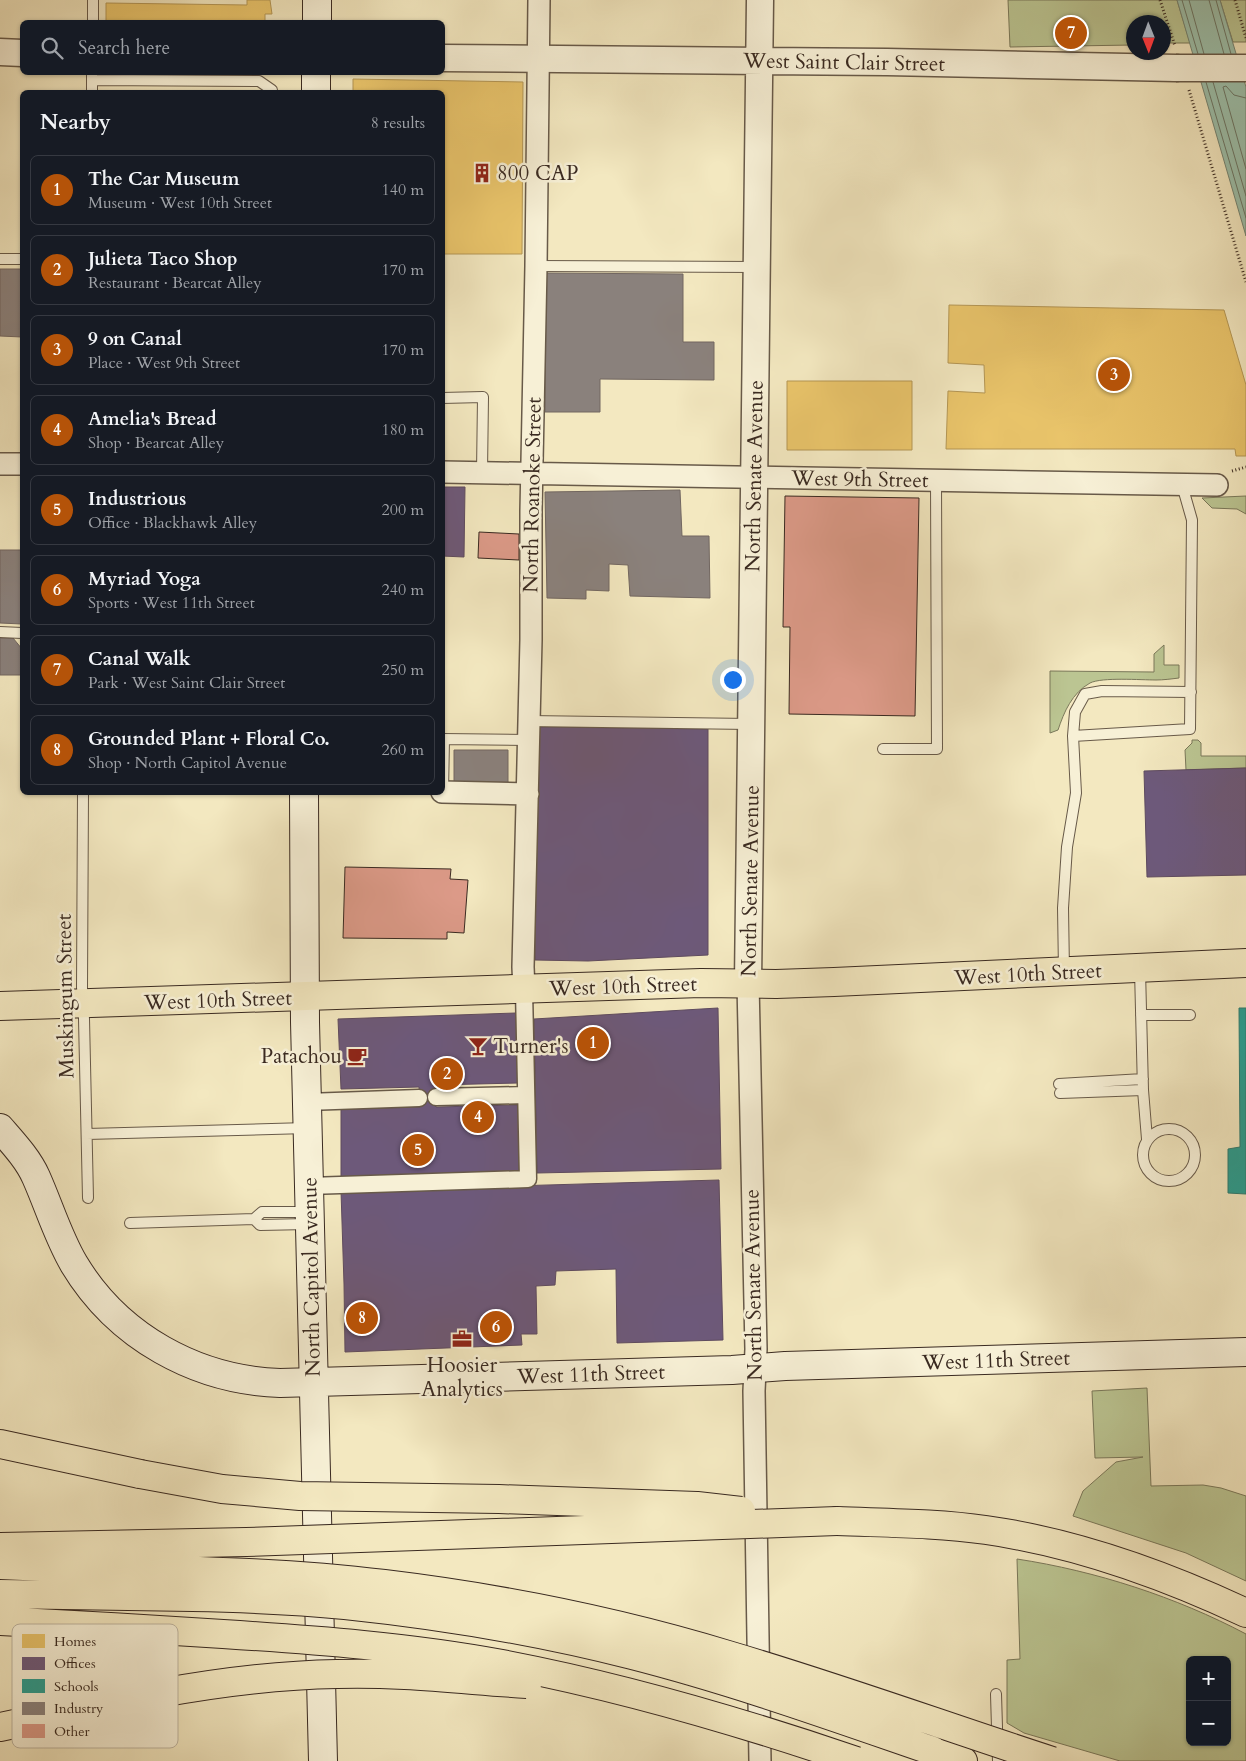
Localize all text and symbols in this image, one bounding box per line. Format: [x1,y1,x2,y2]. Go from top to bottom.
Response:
pin: 7 [1055,14,1087,52]
north arrow [1126,15,1171,60]
search box [20,20,445,75]
icon: search [38,34,66,62]
text: Search here [78,35,170,61]
street label: West Saint Clair Street [742,46,946,79]
text: Nearby [40,108,111,137]
text: 8 results [371,112,425,134]
place label: 800 CAP [497,159,578,188]
building icon: 800 CAP [471,162,493,184]
text: The Car Museum [88,166,239,192]
text: 1 [53,179,61,201]
text: 140 m [382,179,424,201]
text: Museum · West 10th Street [88,192,272,214]
text: Julieta Taco Shop [88,246,237,272]
text: 2 [53,259,61,281]
text: 170 m [382,259,424,281]
text: Restaurant · Bearcat Alley [88,272,262,294]
text: 9 on Canal [88,326,182,352]
text: 3 [53,339,61,361]
text: 170 m [382,339,424,361]
text: Place · West 9th Street [88,352,240,374]
pin: 3 [1098,356,1130,394]
street label: North Senate Avenue [738,380,771,572]
street label: North Roanoke Street [516,396,549,593]
text: Amelia's Bread [88,406,217,432]
text: 4 [53,419,61,441]
text: 180 m [382,419,424,441]
text: Shop · Bearcat Alley [88,432,224,454]
street label: West 9th Street [790,464,929,495]
text: Industrious [88,486,186,512]
text: 5 [53,499,61,521]
text: 200 m [382,499,424,521]
text: Office · Blackhawk Alley [88,512,257,534]
text: Myriad Yoga [88,566,201,592]
text: 6 [53,579,61,601]
text: 240 m [382,579,424,601]
text: Sports · West 11th Street [88,592,255,614]
text: Canal Walk [88,646,191,672]
text: 7 [53,659,61,681]
text: 250 m [382,659,424,681]
your location [720,667,746,693]
text: Park · West Saint Clair Street [88,672,285,694]
text: Grounded Plant + Floral Co. [88,726,330,752]
text: 8 [53,739,61,761]
text: 260 m [382,739,424,761]
text: Shop · North Capitol Avenue [88,752,287,774]
street label: North Senate Avenue [734,785,767,977]
street label: Muskingum Street [50,913,81,1079]
street label: West 10th Street [952,956,1103,993]
street label: West 10th Street [548,969,698,1004]
street label: West 10th Street [143,983,293,1018]
pin: 1 [577,1024,609,1062]
place label: Turner's [493,1032,569,1061]
bar icon: Turner's [467,1035,489,1057]
place label: Patachou [261,1042,342,1071]
cafe icon: Patachou [346,1045,368,1067]
pin: 2 [431,1055,463,1093]
pin: 4 [462,1098,494,1136]
pin: 5 [402,1131,434,1169]
street label: North Capitol Avenue [295,1177,328,1377]
street label: North Senate Avenue [737,1189,770,1381]
pin: 8 [346,1299,378,1337]
pin: 6 [480,1308,512,1346]
office icon: Hoosier Analytics [451,1328,473,1350]
street label: West 11th Street [921,1343,1071,1378]
place label: Hoosier Analytics [421,1351,503,1404]
street label: West 11th Street [516,1357,666,1392]
legend [12,1624,178,1748]
text: Homes [54,1632,96,1651]
text: Offices [54,1654,96,1673]
map controls [1186,1656,1231,1746]
button: + [1186,1656,1231,1701]
text: Schools [54,1677,99,1696]
text: Industry [54,1699,104,1718]
button: − [1186,1701,1231,1746]
text: Other [54,1722,91,1741]

